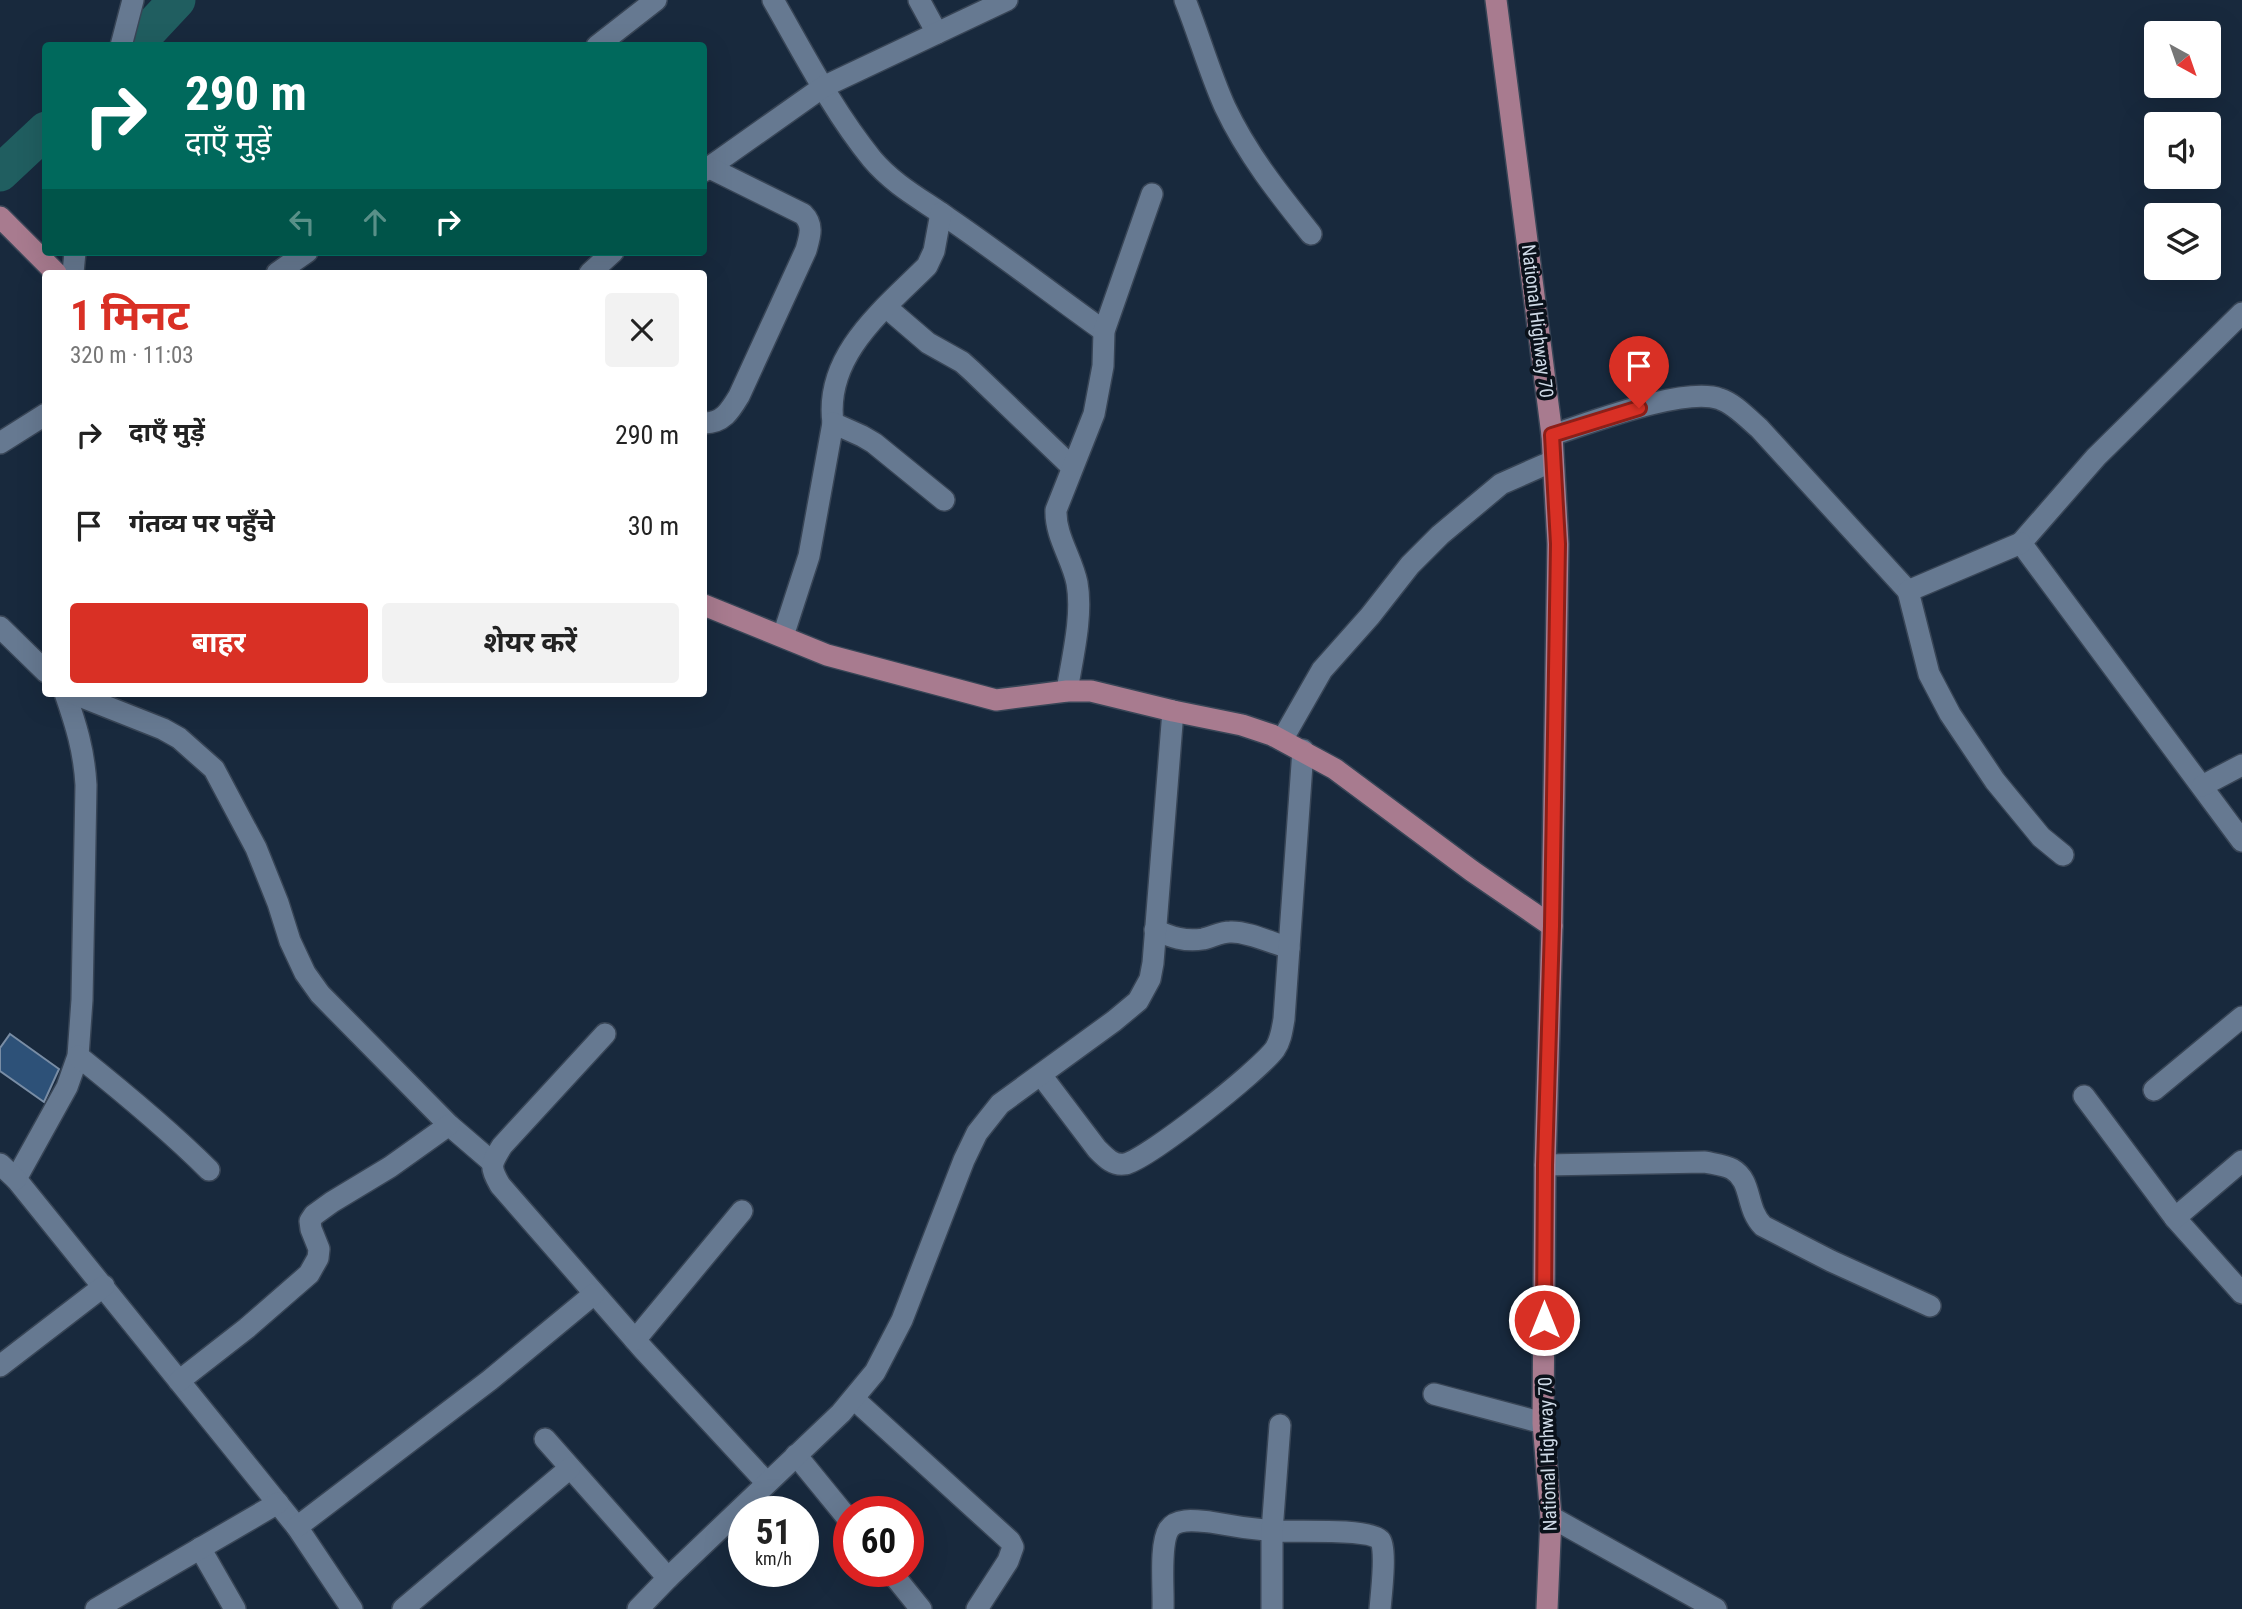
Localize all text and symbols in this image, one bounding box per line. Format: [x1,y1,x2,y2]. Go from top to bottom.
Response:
north arrow [2144,21,2221,98]
map controls [2144,21,2221,280]
text: 290 m [185,65,307,122]
icon: right [70,70,161,161]
button: sound [2144,112,2221,189]
text: दाएँ मुड़ें [185,124,272,162]
icon: left [283,203,321,241]
icon: ahead [356,203,394,241]
icon: right [429,203,467,241]
button: layers [2144,203,2221,280]
street label: National Highway 70 [1517,243,1558,399]
text: 1 मिनट [70,291,189,340]
button: close [605,293,679,367]
pin [1609,336,1669,408]
text: 320 m · 11:03 [70,342,194,369]
icon: arrive [1620,347,1658,385]
icon: right [70,416,108,454]
text: दाएँ मुड़ें [129,417,205,447]
text: 290 m [615,420,679,450]
icon: arrive [70,507,108,545]
text: गंतव्य पर पहुँचे [129,508,275,538]
text: 30 m [628,511,679,541]
button: बाहर [70,603,368,683]
button: शेयर करें [382,603,679,683]
position arrow [1507,1283,1581,1357]
street label: National Highway 70 [1533,1376,1562,1532]
speed limit sign: 60 [833,1496,924,1587]
text: 51 [756,1512,791,1553]
text: km/h [755,1548,792,1569]

